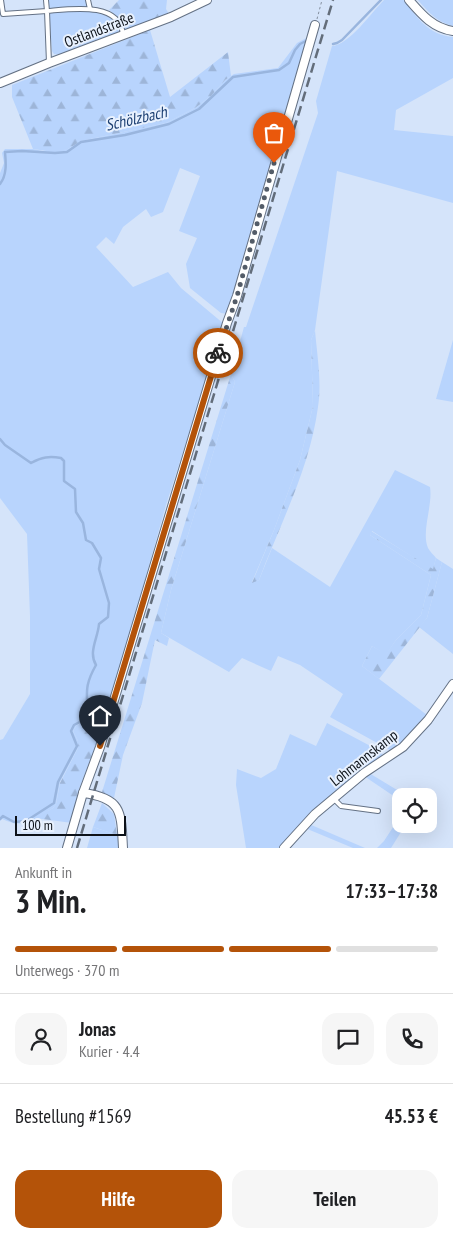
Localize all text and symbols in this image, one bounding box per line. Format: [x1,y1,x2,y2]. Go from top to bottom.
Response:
street label: Ostlandstraße [61,8,136,51]
water label: Schölzbach [104,101,169,135]
pin [253,112,295,163]
icon: bag [260,119,288,147]
courier [193,328,243,378]
icon: bike [204,339,232,367]
pin [79,695,121,746]
icon: home [86,702,114,730]
street label: Lohmannskamp [326,725,401,790]
map controls [392,788,437,833]
button: locate [392,788,437,833]
scale bar [15,813,126,836]
text: 100 m [22,816,53,834]
text: Ankunft in [15,862,72,882]
text: 17:33–17:38 [345,879,438,903]
text: 3 Min. [15,880,86,922]
text: Unterwegs · 370 m [15,960,119,980]
button: person [15,1013,67,1065]
button: chat [322,1013,374,1065]
button: phone [386,1013,438,1065]
text: Jonas [79,1017,116,1041]
text: Kurier · 4.4 [79,1041,140,1061]
text: Bestellung #1569 [15,1104,132,1128]
text: 45.53 € [385,1104,438,1128]
button: Hilfe [15,1170,222,1228]
button: Teilen [232,1170,438,1228]

